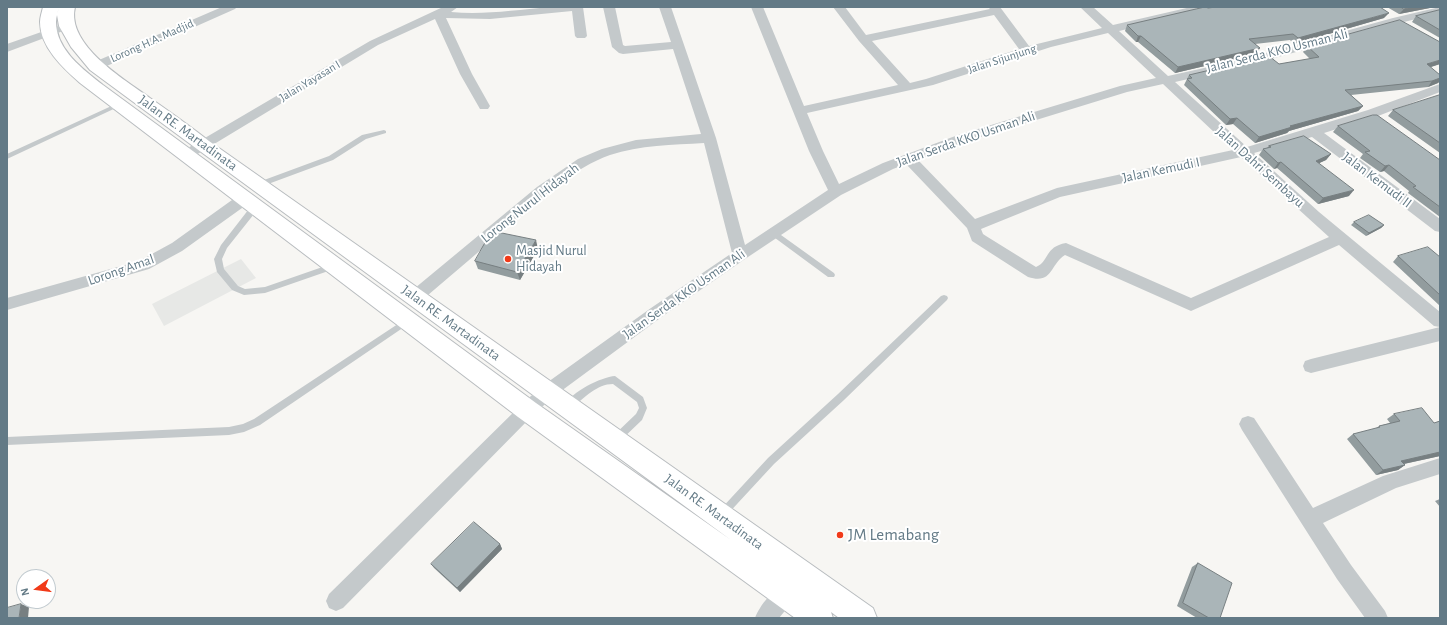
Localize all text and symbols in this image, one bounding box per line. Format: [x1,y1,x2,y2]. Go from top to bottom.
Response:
street label: Lorong H.A. Madjid [108,16,196,66]
street label: Jalan Serda KKO Usman Ali [1204,25,1350,77]
street label: Jalan Sijunjung [966,41,1038,77]
street label: Jalan Yayasan I [277,57,343,105]
street label: Jalan RE. Martadinata [135,92,241,174]
street label: Jalan Serda KKO Usman Ali [895,107,1037,171]
street label: Jalan Dahri Sembayu [1212,123,1308,211]
street label: Jalan Kemudi II [1339,148,1415,212]
street label: Jalan Kemudi I [1121,154,1201,186]
street label: Lorong Nurul Hidayah [478,159,582,247]
place label: Masjid Nurul Hidayah [516,243,587,276]
street label: Jalan Serda KKO Usman Ali [620,245,748,343]
street label: Lorong Amal [86,251,156,289]
marker: Masjid Nurul Hidayah [503,254,513,264]
street label: Jalan RE. Martadinata [398,282,504,364]
street label: Jalan RE. Martadinata [661,471,767,553]
place label: JM Lemabang [848,525,939,545]
marker: JM Lemabang [835,530,845,540]
north arrow [16,569,56,609]
text: N [19,587,31,597]

